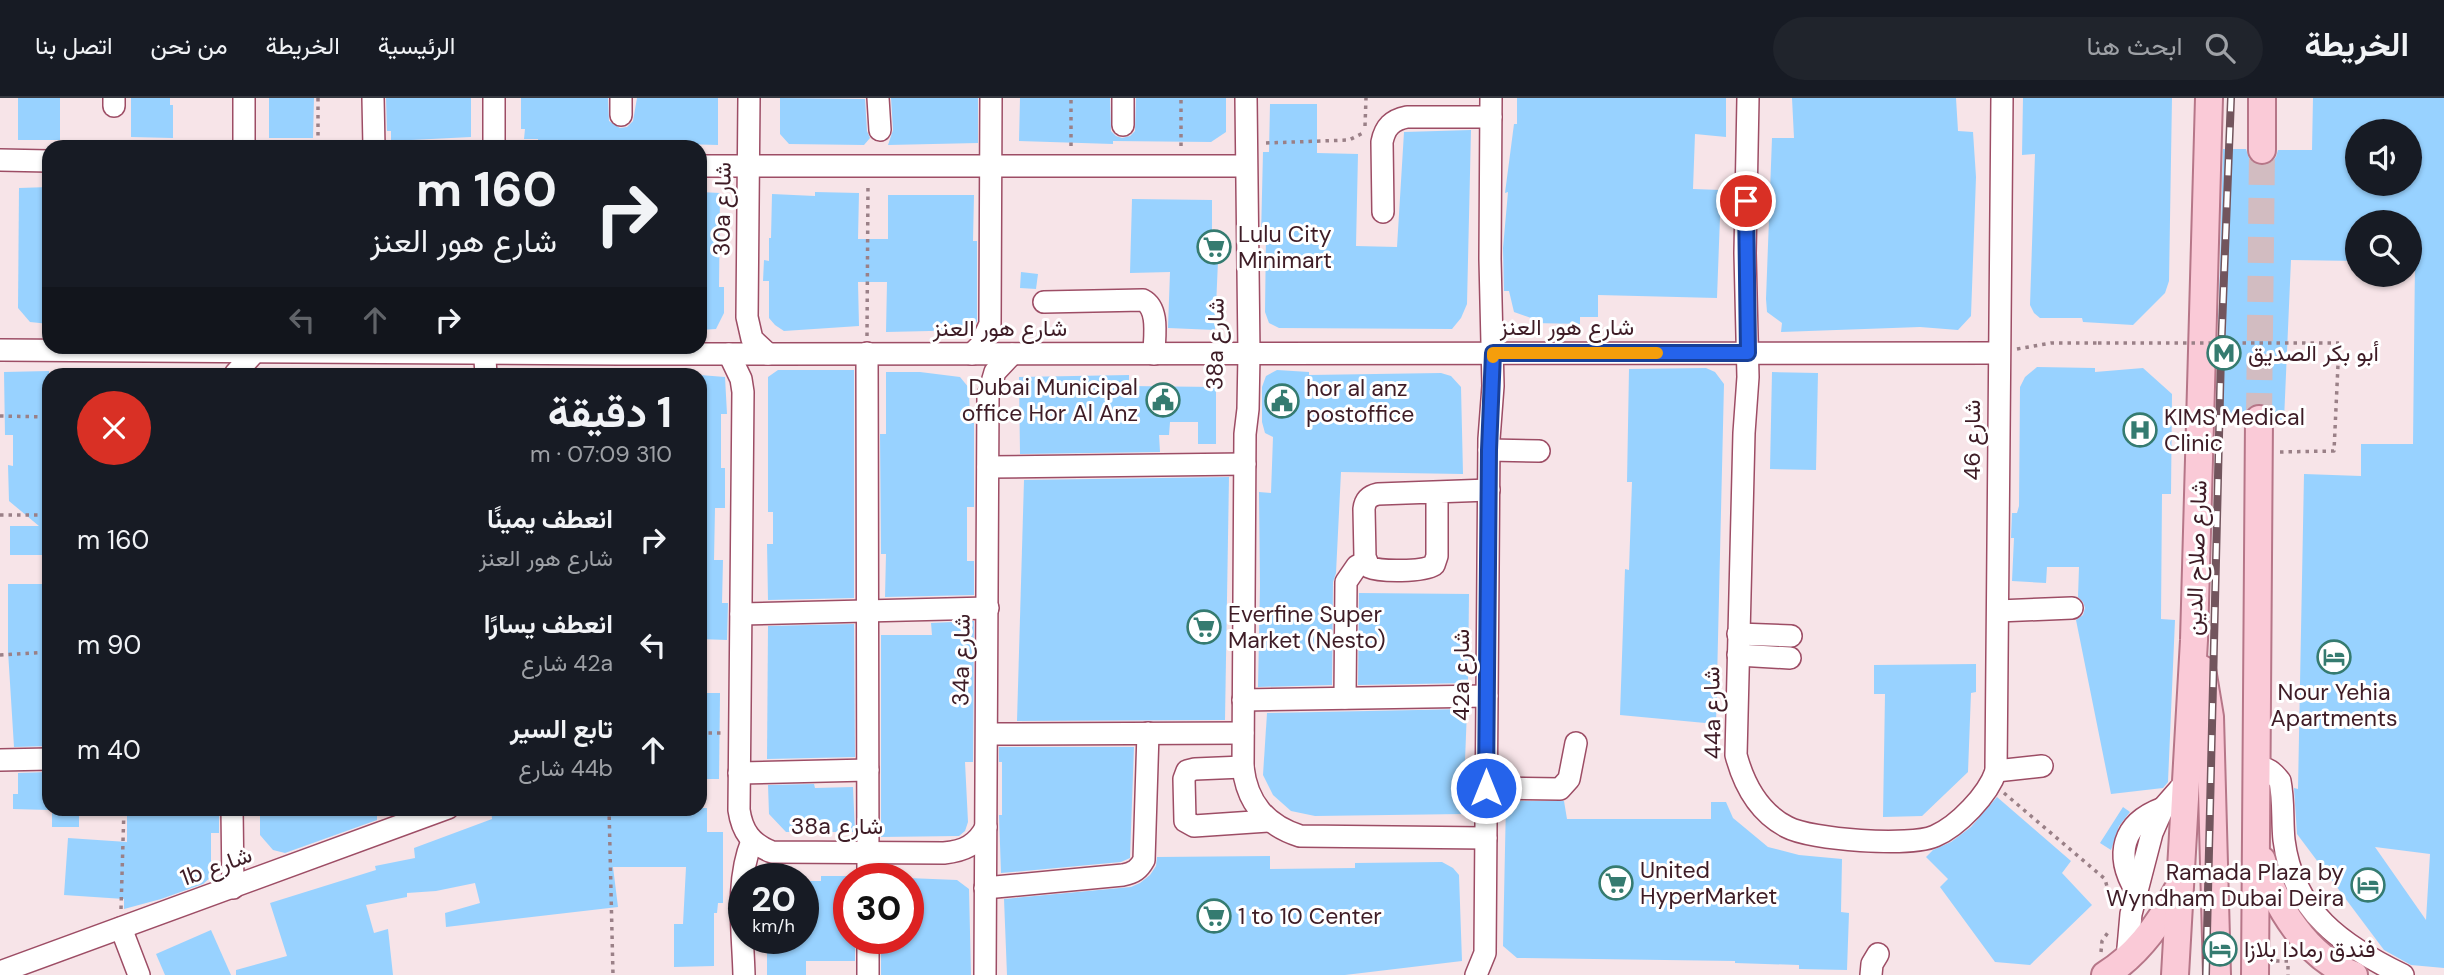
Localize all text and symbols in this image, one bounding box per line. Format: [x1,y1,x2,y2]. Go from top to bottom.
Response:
search box [1773,17,2263,80]
text: الخريطة [2305,23,2409,66]
text: ابحث هنا [2086,29,2183,63]
icon: search [2201,29,2239,67]
text: اتصل بنا [35,30,112,61]
text: من نحن [150,30,228,61]
text: الخريطة [266,30,340,61]
text: الرئيسية [378,30,455,61]
map controls [2345,119,2422,287]
button: sound [2345,119,2422,196]
text: 160 m [416,157,557,221]
street label: 30a شارع [706,162,739,256]
icon: right [581,168,672,259]
pin [1716,171,1776,231]
icon: arrive [1727,182,1765,220]
button: search [2345,210,2422,287]
place label: Lulu City Minimart [1238,219,1332,275]
text: شارع هور العنز [370,220,557,262]
supermarket icon: Lulu City Minimart [1195,228,1233,266]
street label: 38a شارع [1199,298,1232,391]
icon: left [283,301,321,339]
icon: ahead [356,301,394,339]
icon: right [429,301,467,339]
street label: شارع هور العنز [1499,312,1634,343]
street label: شارع هور العنز [932,313,1067,344]
metro station icon: أبو بكر الصديق [2205,334,2243,372]
place label: أبو بكر الصديق [2248,338,2379,368]
place label: Dubai Municipal office Hor Al Anz [962,372,1138,428]
place label: hor al anz postoffice [1306,373,1414,429]
public building icon: Dubai Municipal office Hor Al Anz [1144,381,1182,419]
public building icon: hor al anz postoffice [1263,382,1301,420]
text: 1 دقيقة [548,385,672,440]
button: close [77,391,151,465]
street label: شارع 46 [1957,400,1988,480]
place label: KIMS Medical Clinic [2164,402,2305,458]
hospital icon: KIMS Medical Clinic [2121,411,2159,449]
text: 310 m · 07:09 [530,439,672,469]
street label: شارع صلاح الدين [2178,480,2215,636]
text: انعطف يمينًا [487,502,613,536]
icon: right [634,521,672,559]
text: 160 m [77,523,149,557]
text: شارع هور العنز [479,543,613,573]
place label: Everfine Super Market (Nesto) [1228,599,1385,655]
text: انعطف يسارًا [484,607,613,641]
supermarket icon: Everfine Super Market (Nesto) [1185,608,1223,646]
street label: 34a شارع [945,614,978,706]
icon: left [634,626,672,664]
text: 90 m [77,628,141,662]
street label: 42a شارع [1446,629,1477,721]
hotel icon: Nour Yehia Apartments [2315,638,2353,676]
text: 42a شارع [521,648,613,678]
street label: 44a شارع [1696,666,1729,760]
place label: Nour Yehia Apartments [2270,677,2398,733]
text: تابع السير [510,712,613,746]
icon: ahead [634,731,672,769]
text: 40 m [77,733,141,767]
position arrow [1449,751,1523,825]
text: 44b شارع [518,753,613,783]
street label: 38a شارع [791,811,883,842]
street label: 1b شارع [176,839,256,894]
place label: United HyperMarket [1640,855,1777,911]
place label: Ramada Plaza by Wyndham Dubai Deira [2106,857,2344,913]
speed limit sign: 30 [833,863,924,954]
supermarket icon: United HyperMarket [1597,864,1635,902]
hotel icon: Ramada Plaza by Wyndham Dubai Deira [2349,866,2387,904]
text: 20 [751,876,796,922]
supermarket icon: 1 to 10 Center [1195,897,1233,935]
place label: 1 to 10 Center [1238,901,1382,931]
text: km/h [752,914,795,938]
hotel icon: فندق رمادا بلازا [2201,930,2239,968]
place label: فندق رمادا بلازا [2244,934,2376,964]

